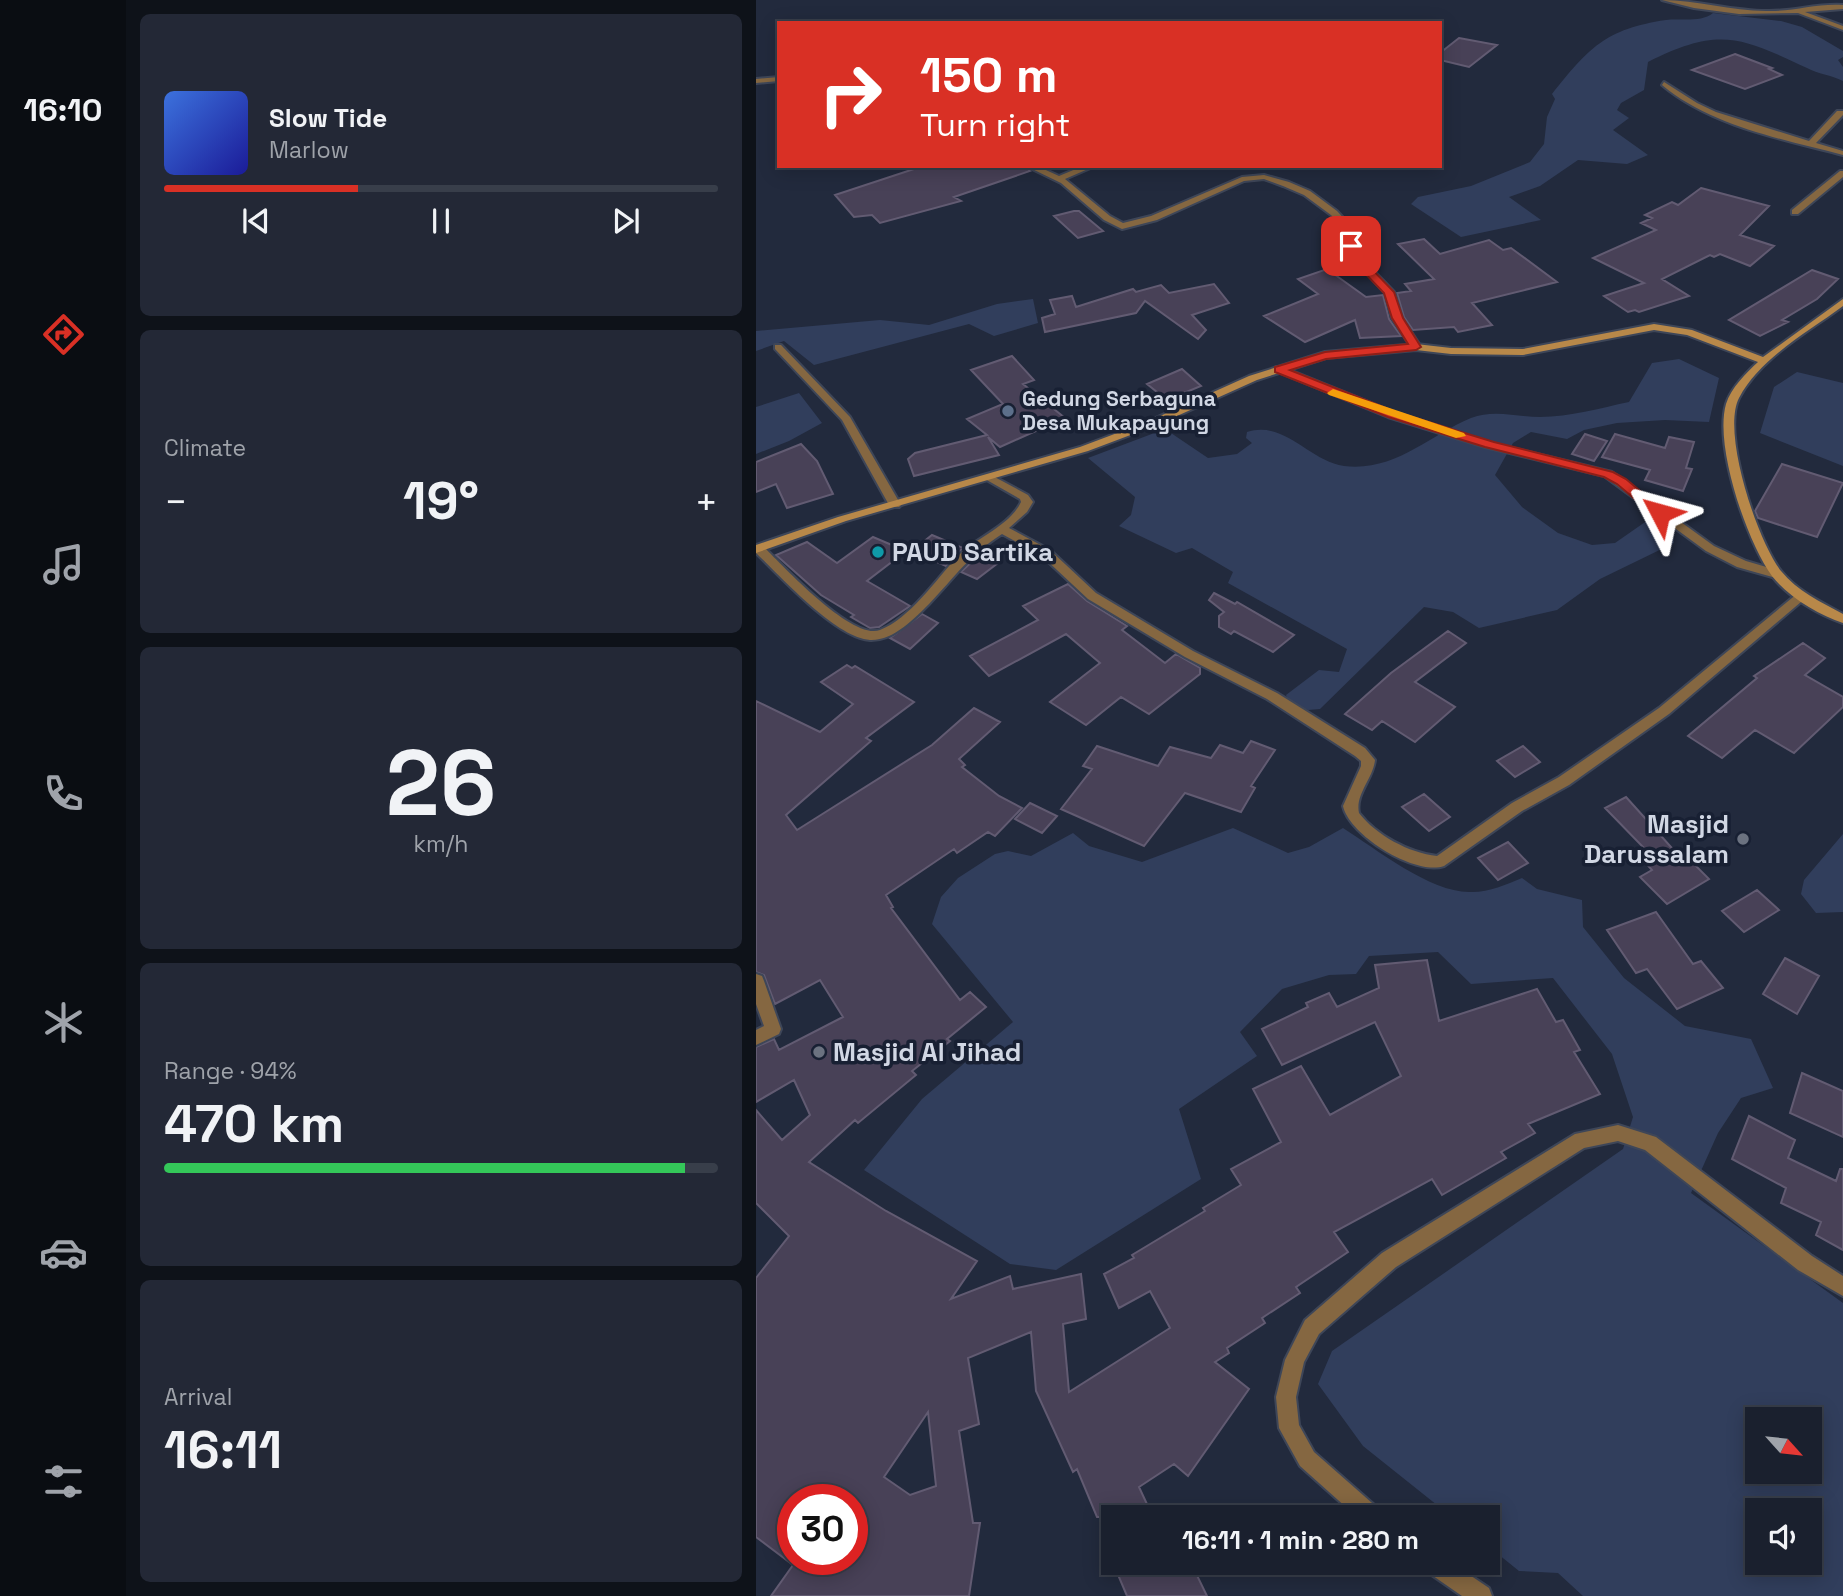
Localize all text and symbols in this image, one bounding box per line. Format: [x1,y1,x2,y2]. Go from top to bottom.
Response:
text: 150 m [920,44,1058,106]
icon: right [805,49,896,140]
text: 16:10 [24,90,102,130]
text: Slow Tide [269,101,387,135]
text: Turn right [920,105,1070,145]
text: Marlow [269,135,349,165]
icon: previous [237,202,275,240]
icon: pause [422,202,460,240]
icon: next [607,202,645,240]
pin [1321,216,1381,276]
icon: arrive [1332,227,1370,265]
icon: directions [39,310,88,359]
place label: Gedung Serbaguna Desa Mukapayung [1022,385,1216,436]
marker: Gedung Serbaguna Desa Mukapayung [1000,403,1016,419]
text: Climate [164,433,246,463]
text: 19° [403,468,479,534]
position arrow [1623,476,1697,550]
text: − [164,478,188,526]
text: + [694,478,718,526]
place label: PAUD Sartika [892,535,1053,569]
icon: music [39,540,88,589]
marker: PAUD Sartika [870,544,886,560]
text: 26 [386,725,496,842]
icon: phone [39,769,88,818]
place label: Masjid Darussalam [1584,807,1729,871]
text: km/h [414,829,468,859]
marker: Masjid Darussalam [1735,831,1751,847]
icon: climate [39,998,88,1047]
place label: Masjid Al Jihad [833,1035,1021,1069]
marker: Masjid Al Jihad [811,1044,827,1060]
text: Range · 94% [164,1056,297,1086]
text: 470 km [164,1091,344,1157]
icon: car [39,1228,88,1277]
text: Arrival [164,1382,232,1412]
north arrow [1745,1407,1822,1484]
map controls [1745,1407,1822,1575]
text: 16:11 [164,1417,282,1483]
icon: filters [39,1457,88,1506]
speed limit sign: 30 [777,1484,868,1575]
button: sound [1745,1498,1822,1575]
text: 16:11 · 1 min · 280 m [1182,1523,1419,1557]

